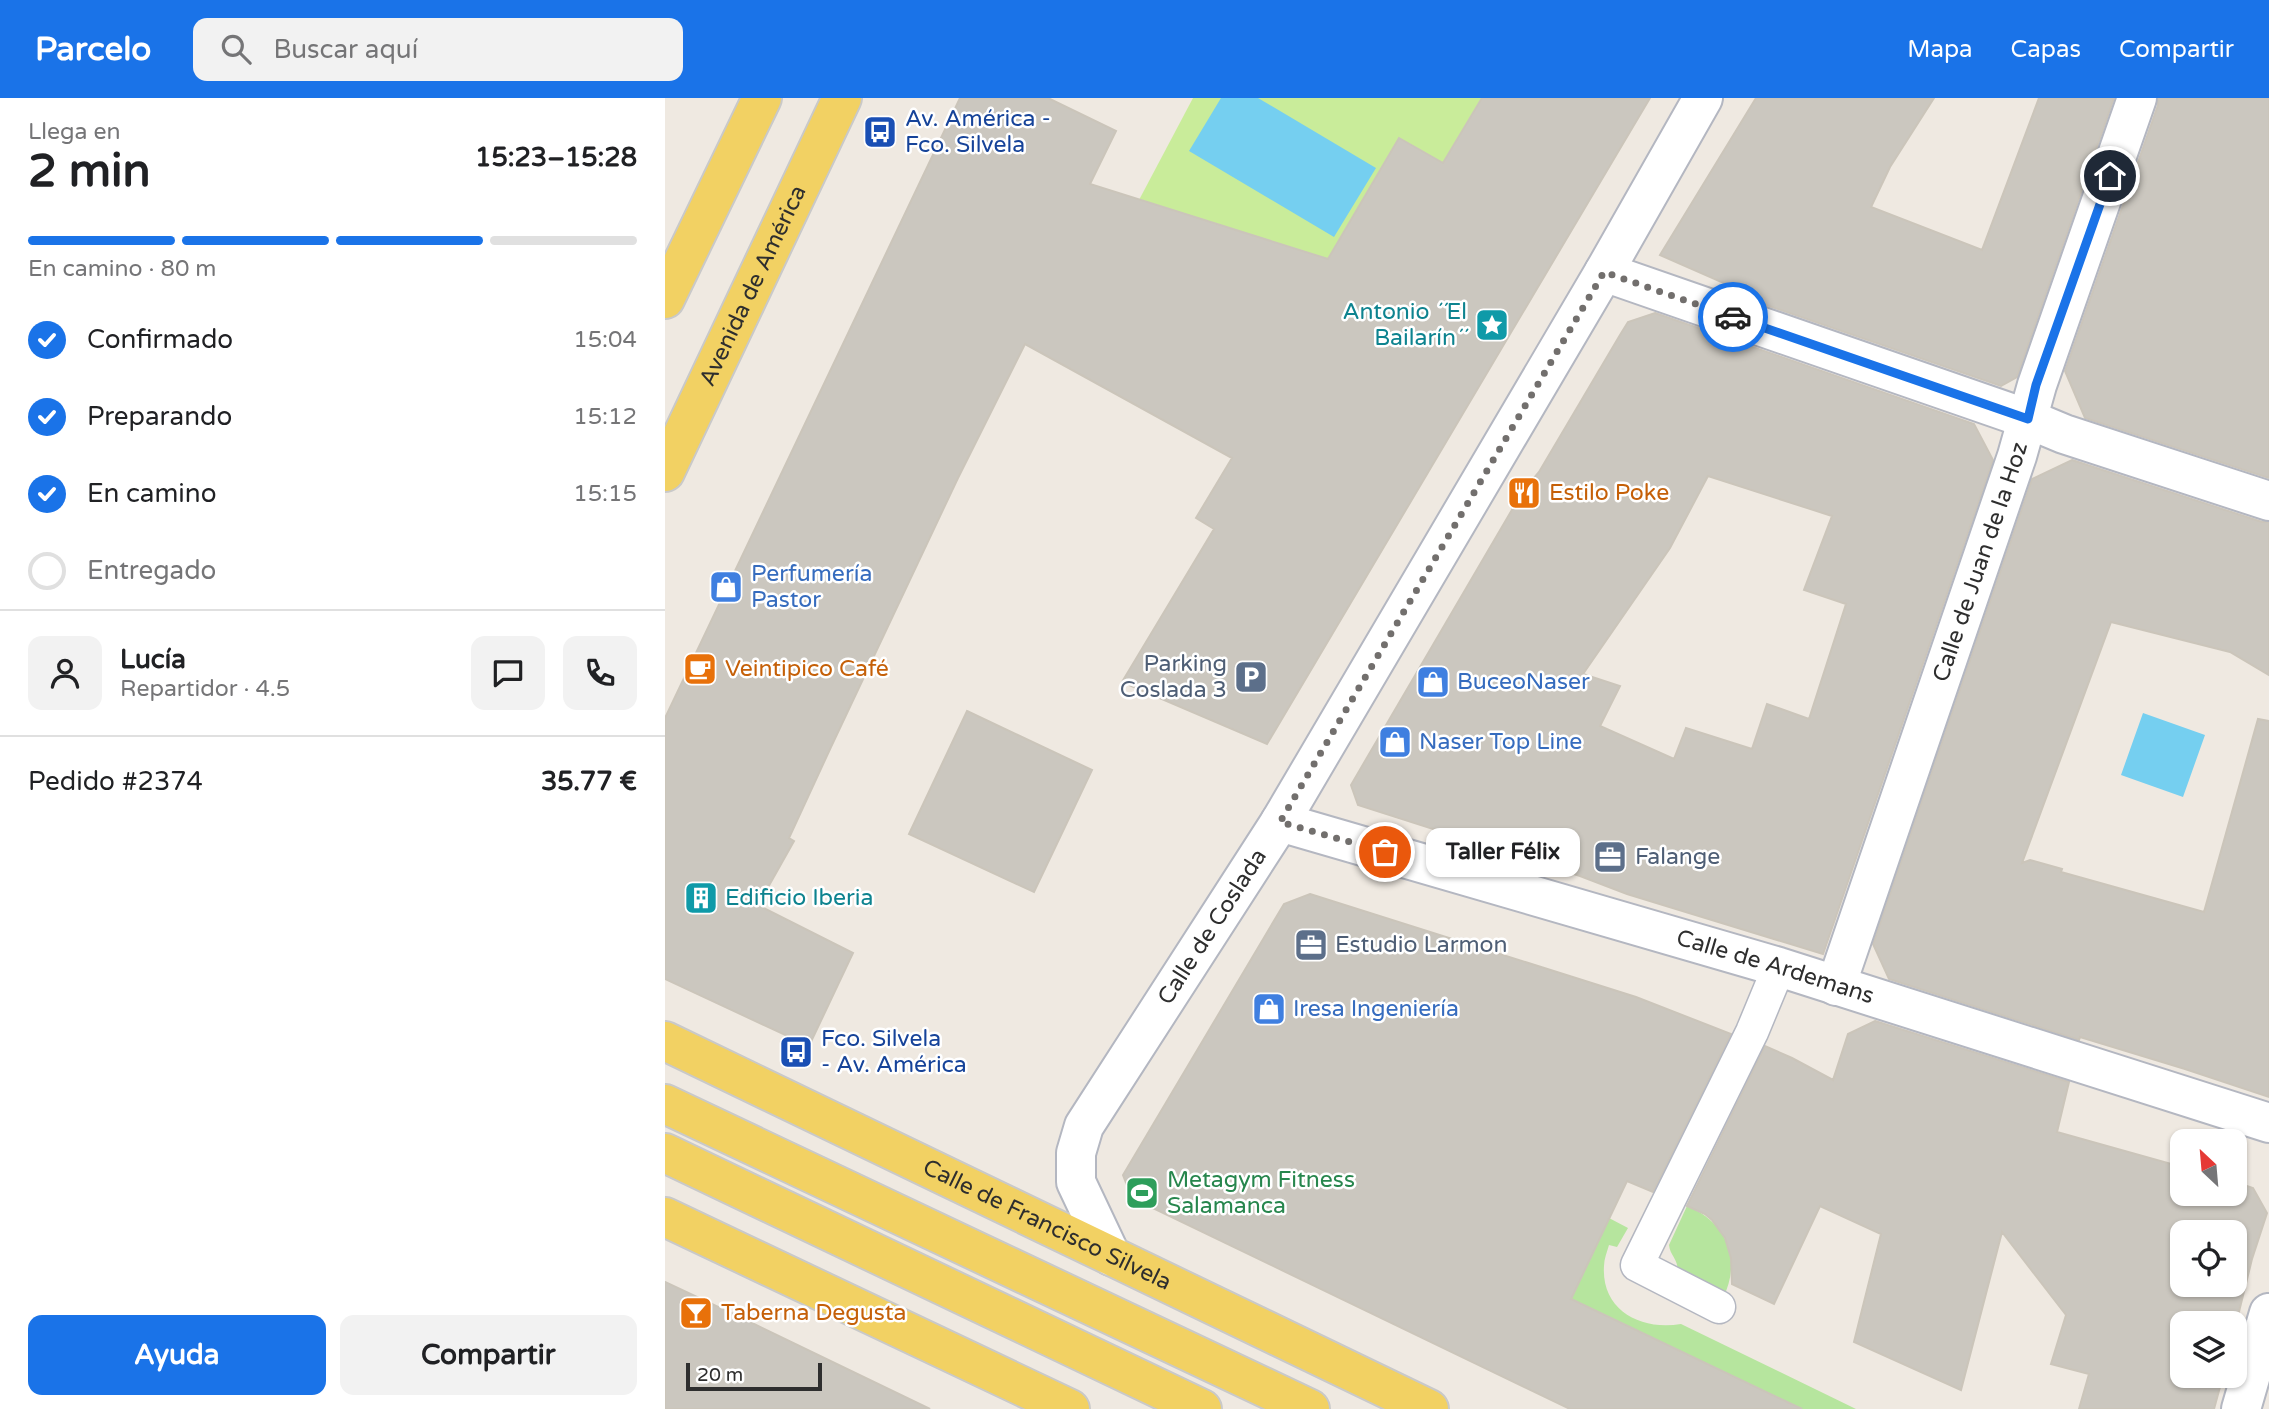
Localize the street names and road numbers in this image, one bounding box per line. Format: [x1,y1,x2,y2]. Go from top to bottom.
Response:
street label: Avenida de América [694,181,813,391]
street label: Calle de Juan de la Hoz [1927,439,2034,685]
street label: Calle de Coslada [1152,844,1273,1010]
street label: Calle de Ardemans [1673,924,1878,1010]
street label: Calle de Francisco Silvela [918,1153,1176,1297]

